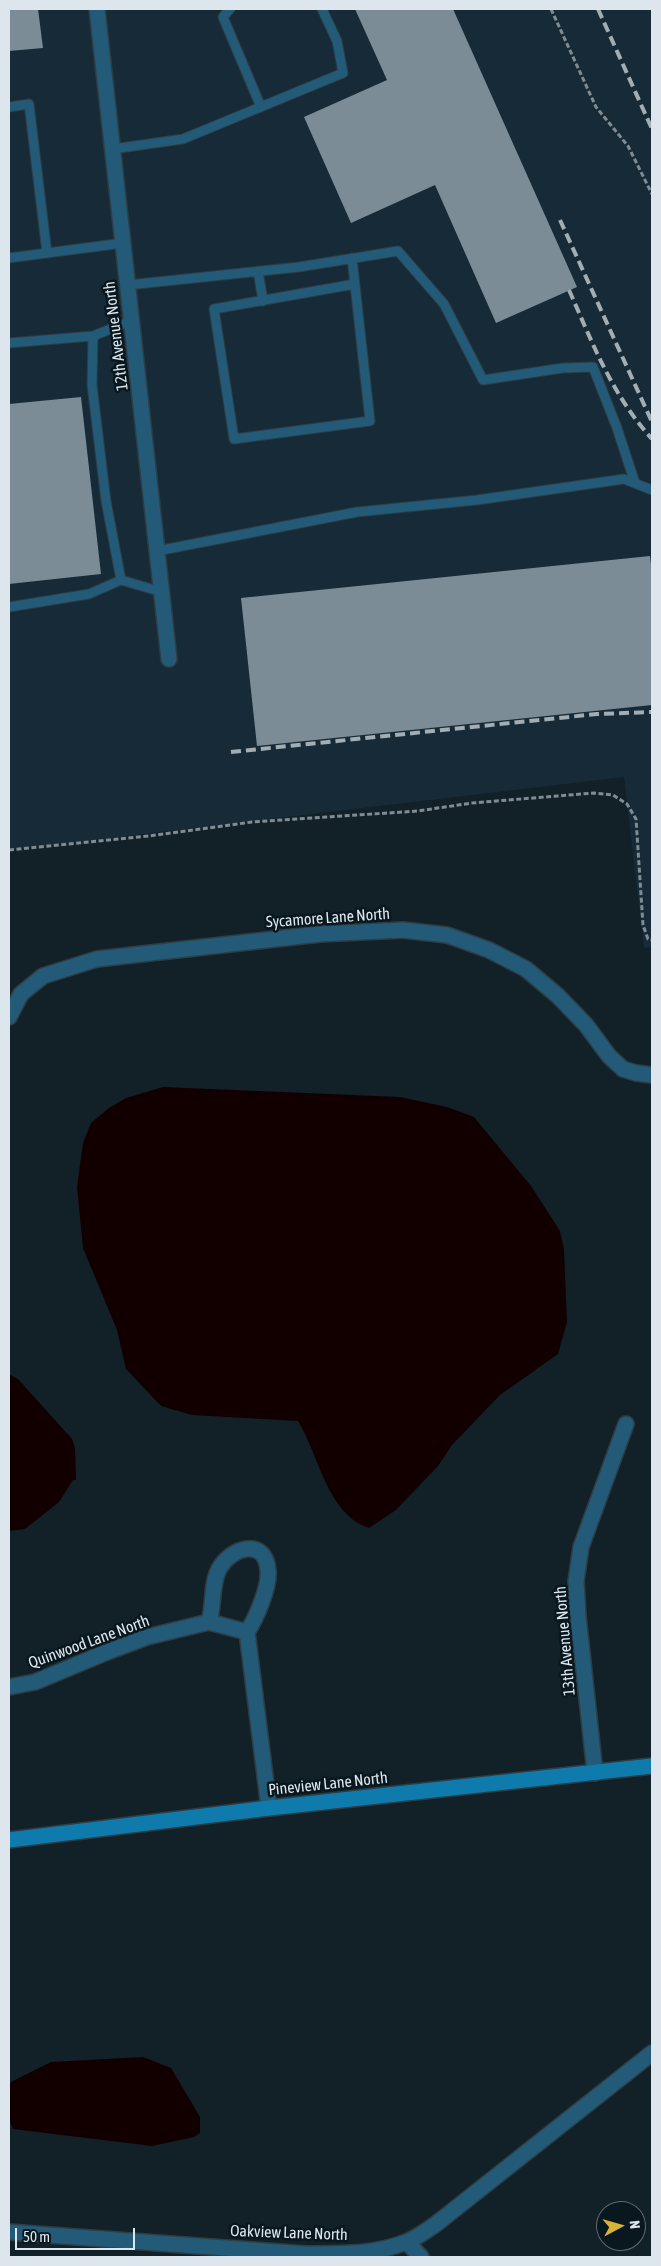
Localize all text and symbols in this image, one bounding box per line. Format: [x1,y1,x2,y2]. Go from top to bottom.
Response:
street label: 12th Avenue North [100,280,132,392]
street label: Sycamore Lane North [265,904,391,932]
street label: 13th Avenue North [551,1585,579,1697]
street label: Quinwood Lane North [26,1611,152,1673]
street label: Pineview Lane North [267,1768,389,1800]
north arrow [596,2201,646,2251]
scale bar [18,2218,138,2250]
text: N [627,2220,643,2229]
street label: Oakview Lane North [230,2221,348,2245]
text: 50 m [23,2228,50,2245]

